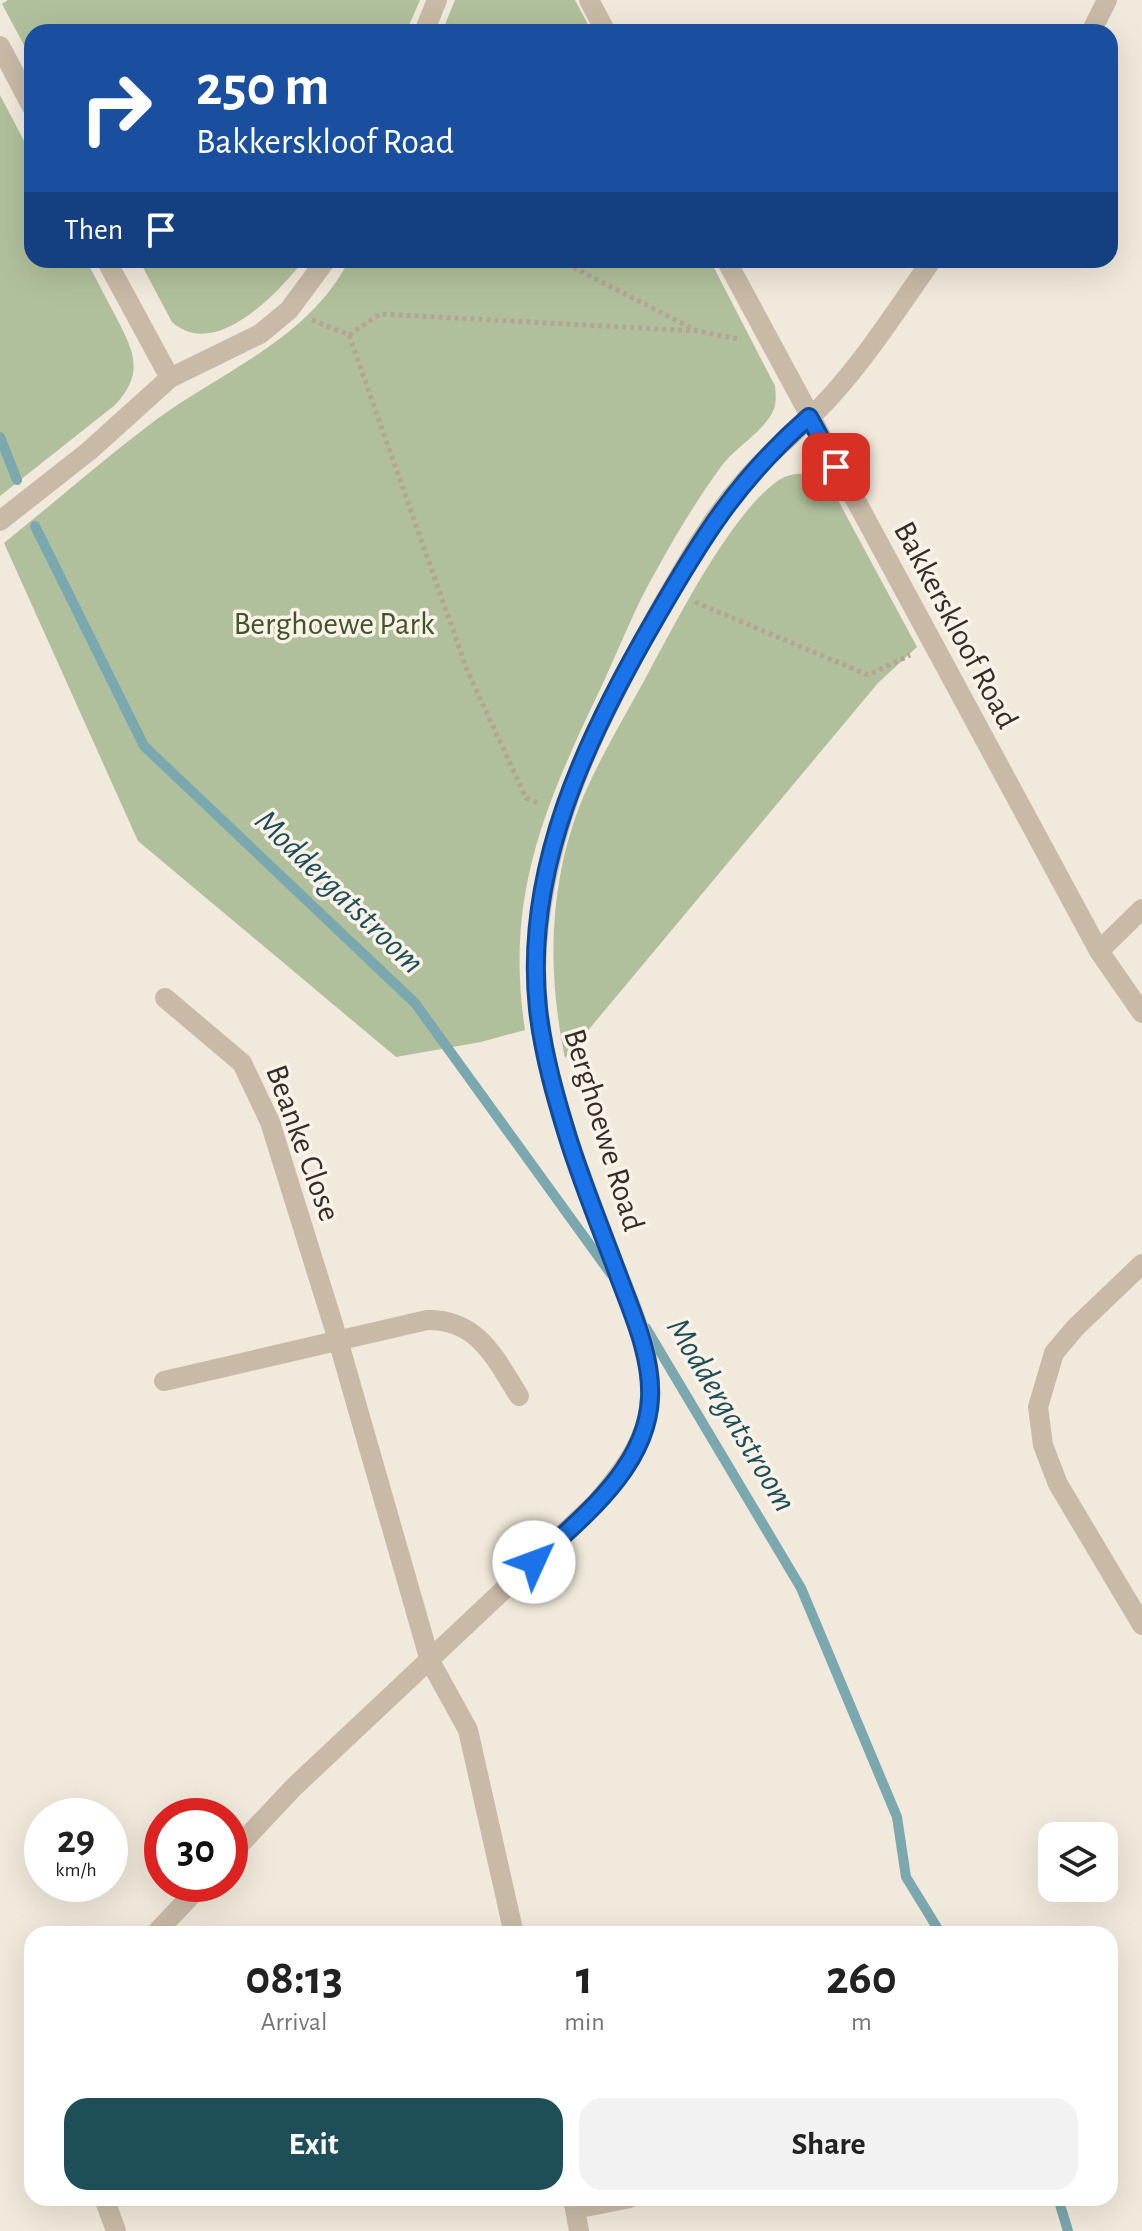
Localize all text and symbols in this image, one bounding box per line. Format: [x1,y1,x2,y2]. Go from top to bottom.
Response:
icon: right [64,56,168,160]
text: 250 m [196,59,329,115]
text: Bakkerskloof Road [196,124,454,160]
icon: arrive [139,208,183,252]
text: Then [64,215,123,245]
pin [802,433,870,501]
icon: arrive [814,445,858,489]
street label: Bakkerskloof Road [888,516,1024,734]
park label: Berghoewe Park [233,608,435,640]
water label: Moddergatstroom [248,804,430,980]
street label: Berghoewe Road [558,1025,650,1235]
street label: Beanke Close [260,1061,346,1225]
water label: Moddergatstroom [660,1312,802,1518]
position arrow [492,1520,576,1604]
speed limit sign: 30 [144,1798,248,1902]
text: 29 [57,1820,95,1860]
map controls [1038,1822,1118,1902]
button: layers [1038,1822,1118,1902]
text: km/h [55,1860,97,1880]
text: 08:13 [245,1955,343,2003]
text: 1 [576,1955,593,2003]
text: 260 [826,1955,897,2003]
text: Arrival [261,2009,328,2035]
text: min [564,2009,605,2035]
text: m [851,2009,872,2035]
button: Exit [64,2098,563,2190]
button: Share [579,2098,1078,2190]

